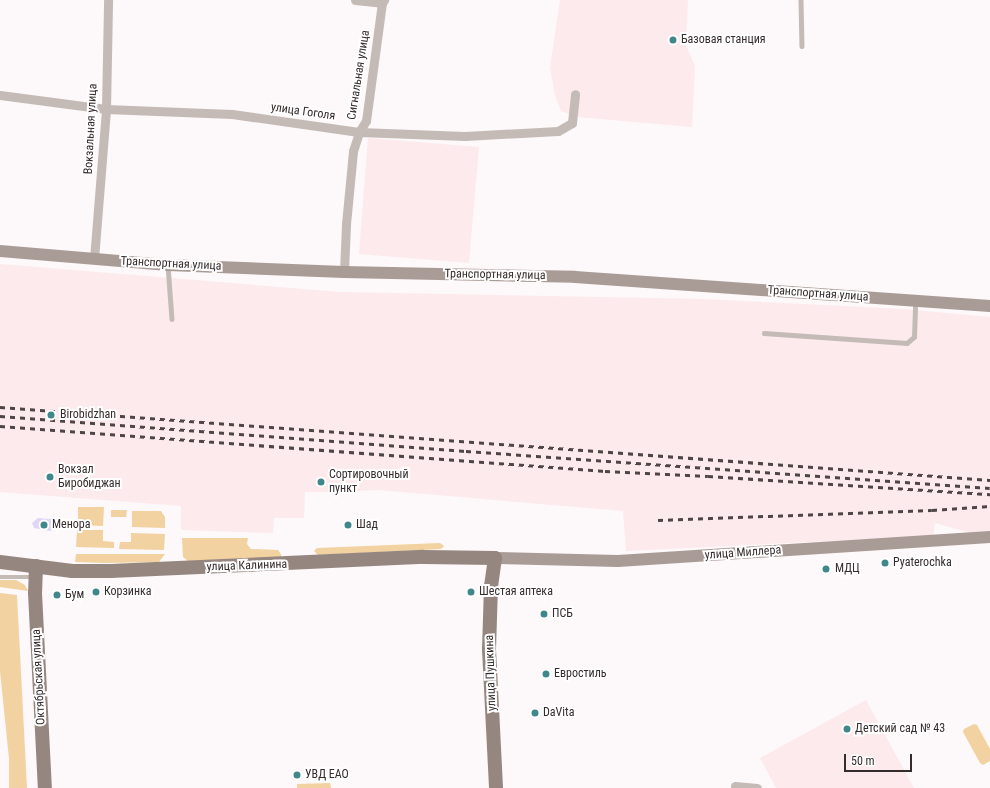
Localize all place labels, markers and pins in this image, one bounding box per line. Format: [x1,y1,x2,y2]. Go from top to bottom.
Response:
place label: Базовая станция [681,33,766,47]
marker: Базовая станция [668,35,678,45]
place label: Birobidzhan [60,408,116,422]
marker: Birobidzhan [45,409,57,421]
place label: Вокзал Биробиджан [58,463,121,491]
place label: Сортировочный пункт [329,468,409,496]
marker: Вокзал Биробиджан [45,472,55,482]
marker: Сортировочный пункт [316,477,326,487]
place label: Менора [52,518,90,532]
place label: Шад [356,518,378,532]
marker: Менора [39,520,49,530]
marker: Шад [343,520,353,530]
place label: Pyaterochka [893,556,952,570]
marker: Pyaterochka [880,558,890,568]
place label: МДЦ [835,562,860,576]
marker: МДЦ [820,563,832,575]
place label: Корзинка [104,585,152,599]
place label: Шестая аптека [479,585,553,599]
marker: Корзинка [91,587,101,597]
marker: Шестая аптека [466,587,476,597]
place label: Бум [65,588,84,602]
marker: Бум [52,590,62,600]
place label: ПСБ [552,607,573,621]
marker: ПСБ [539,609,549,619]
place label: Евростиль [554,667,607,681]
marker: Евростиль [541,669,551,679]
place label: DaVita [543,706,574,720]
marker: DaVita [530,708,540,718]
place label: Детский сад № 43 [855,722,945,736]
marker: Детский сад № 43 [842,724,852,734]
place label: УВД ЕАО [305,768,349,782]
marker: УВД ЕАО [292,770,302,780]

